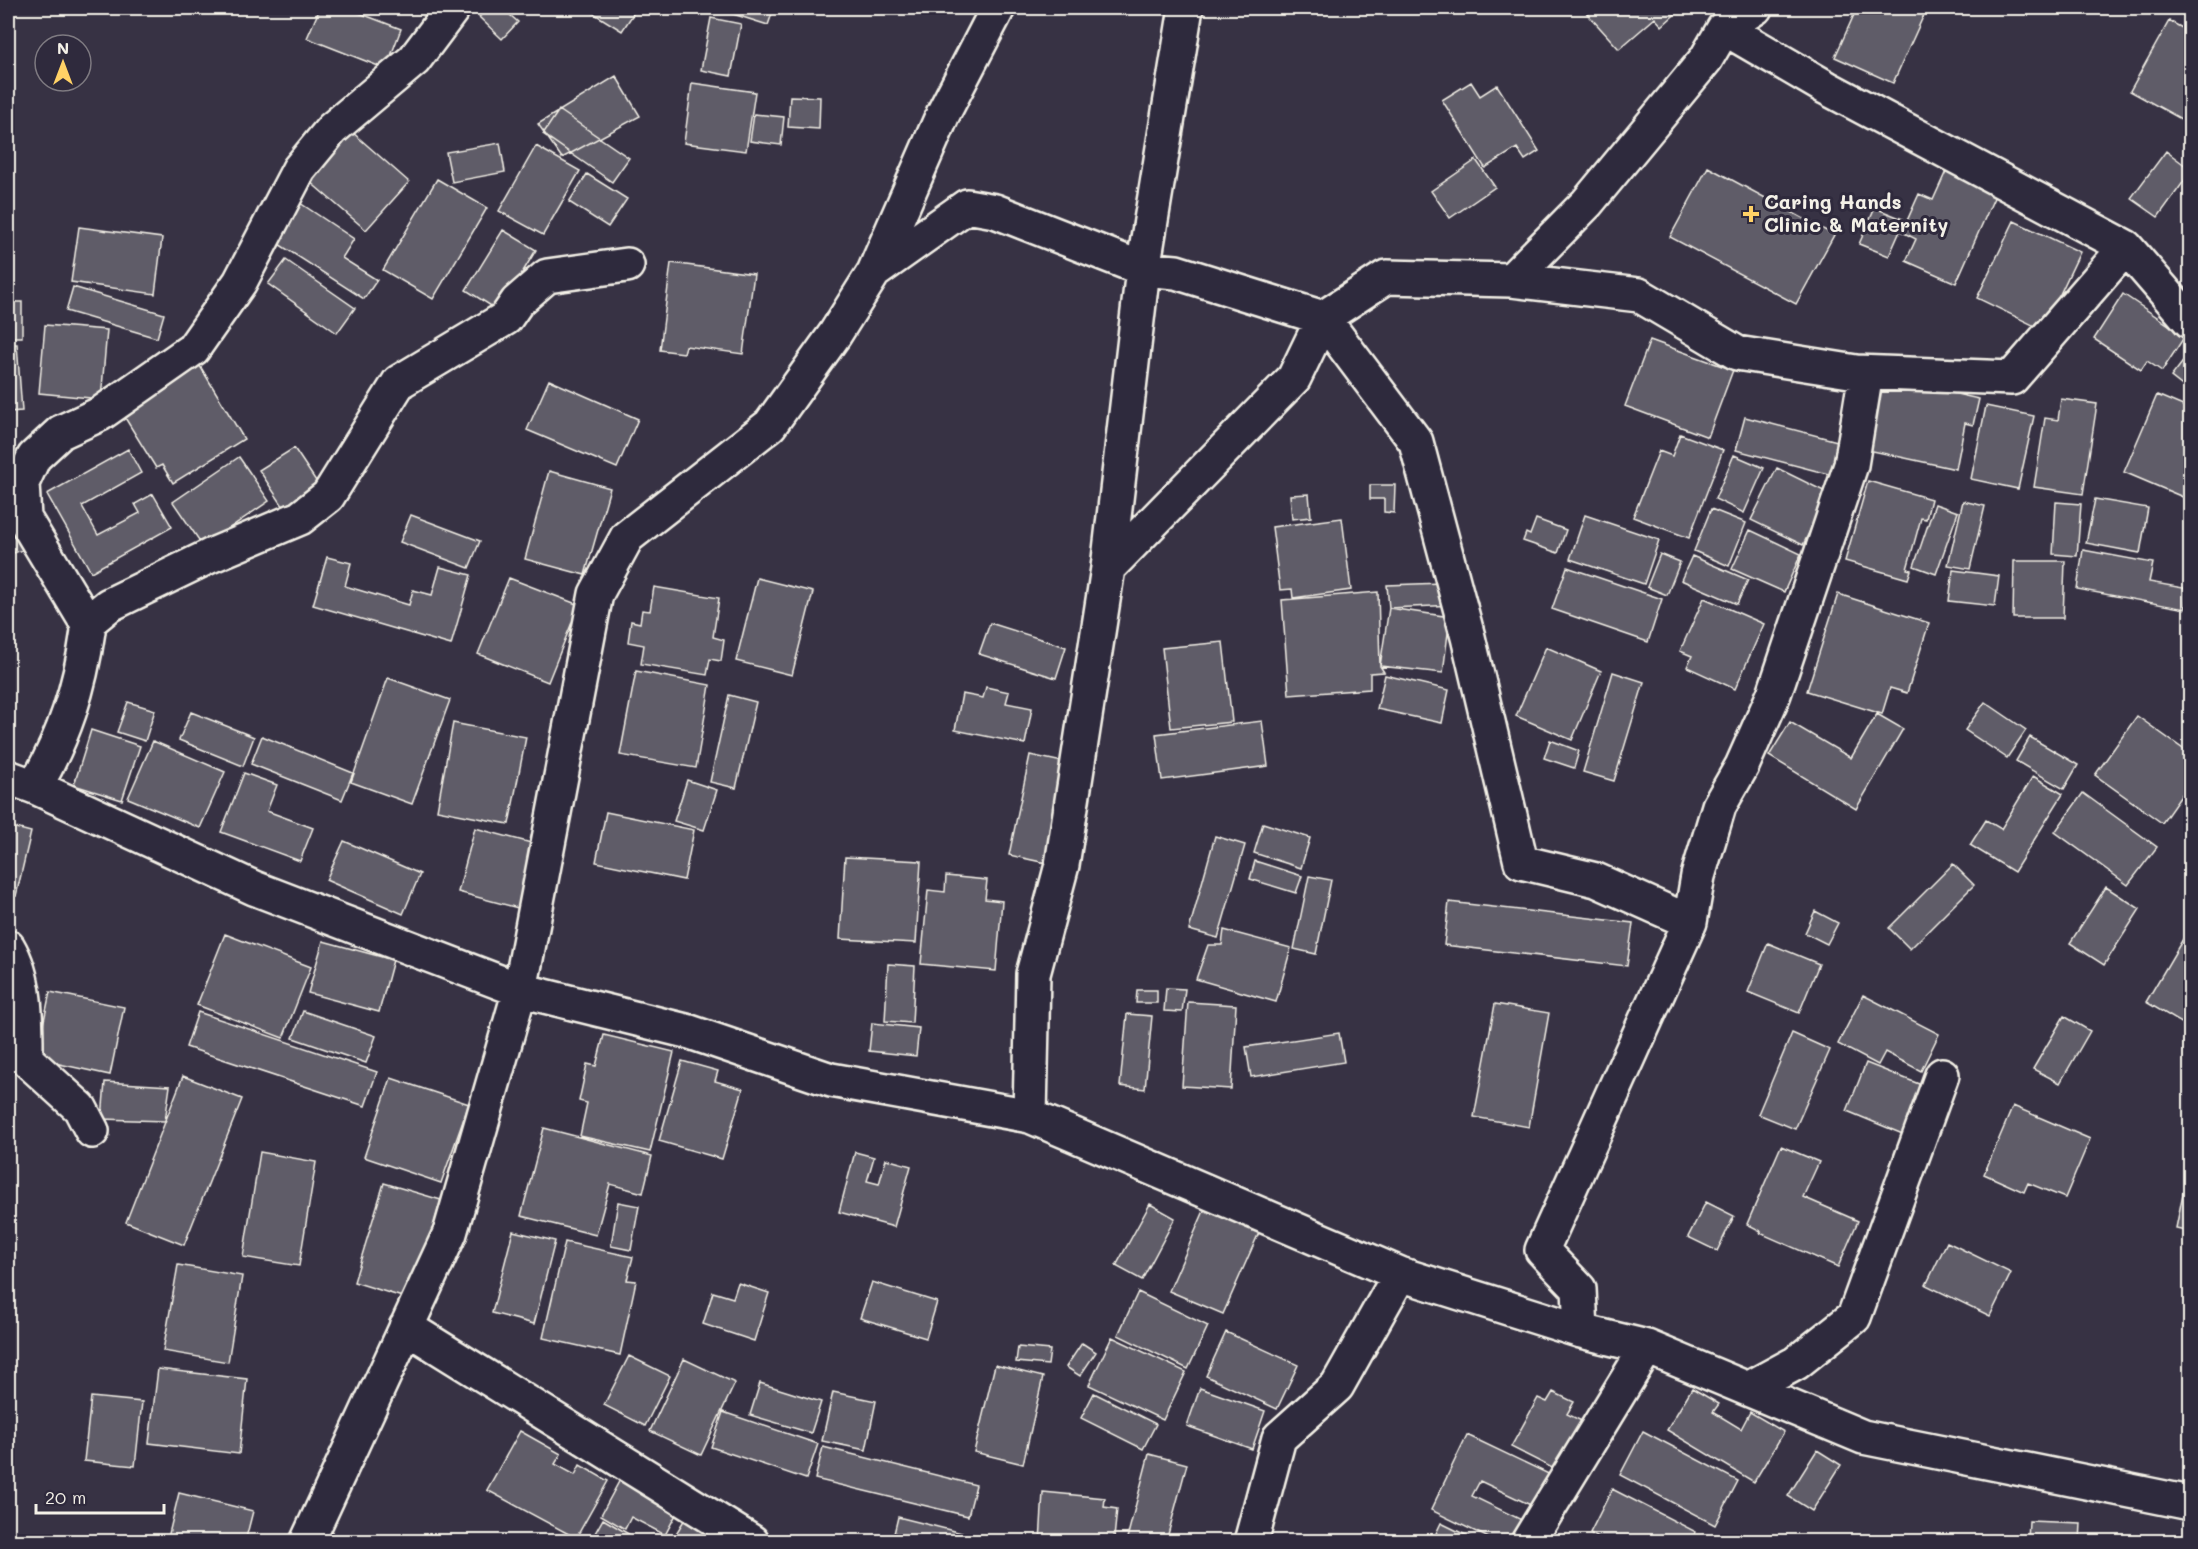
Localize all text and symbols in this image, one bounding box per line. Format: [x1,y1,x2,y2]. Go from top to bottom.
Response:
north arrow [33,33,93,93]
text: N [57,37,69,58]
place label: Caring Hands Clinic & Maternity [1764,188,1948,237]
marker: Caring Hands Clinic & Maternity [1742,205,1760,223]
scale bar [36,1477,164,1515]
text: 20 m [45,1485,86,1509]

